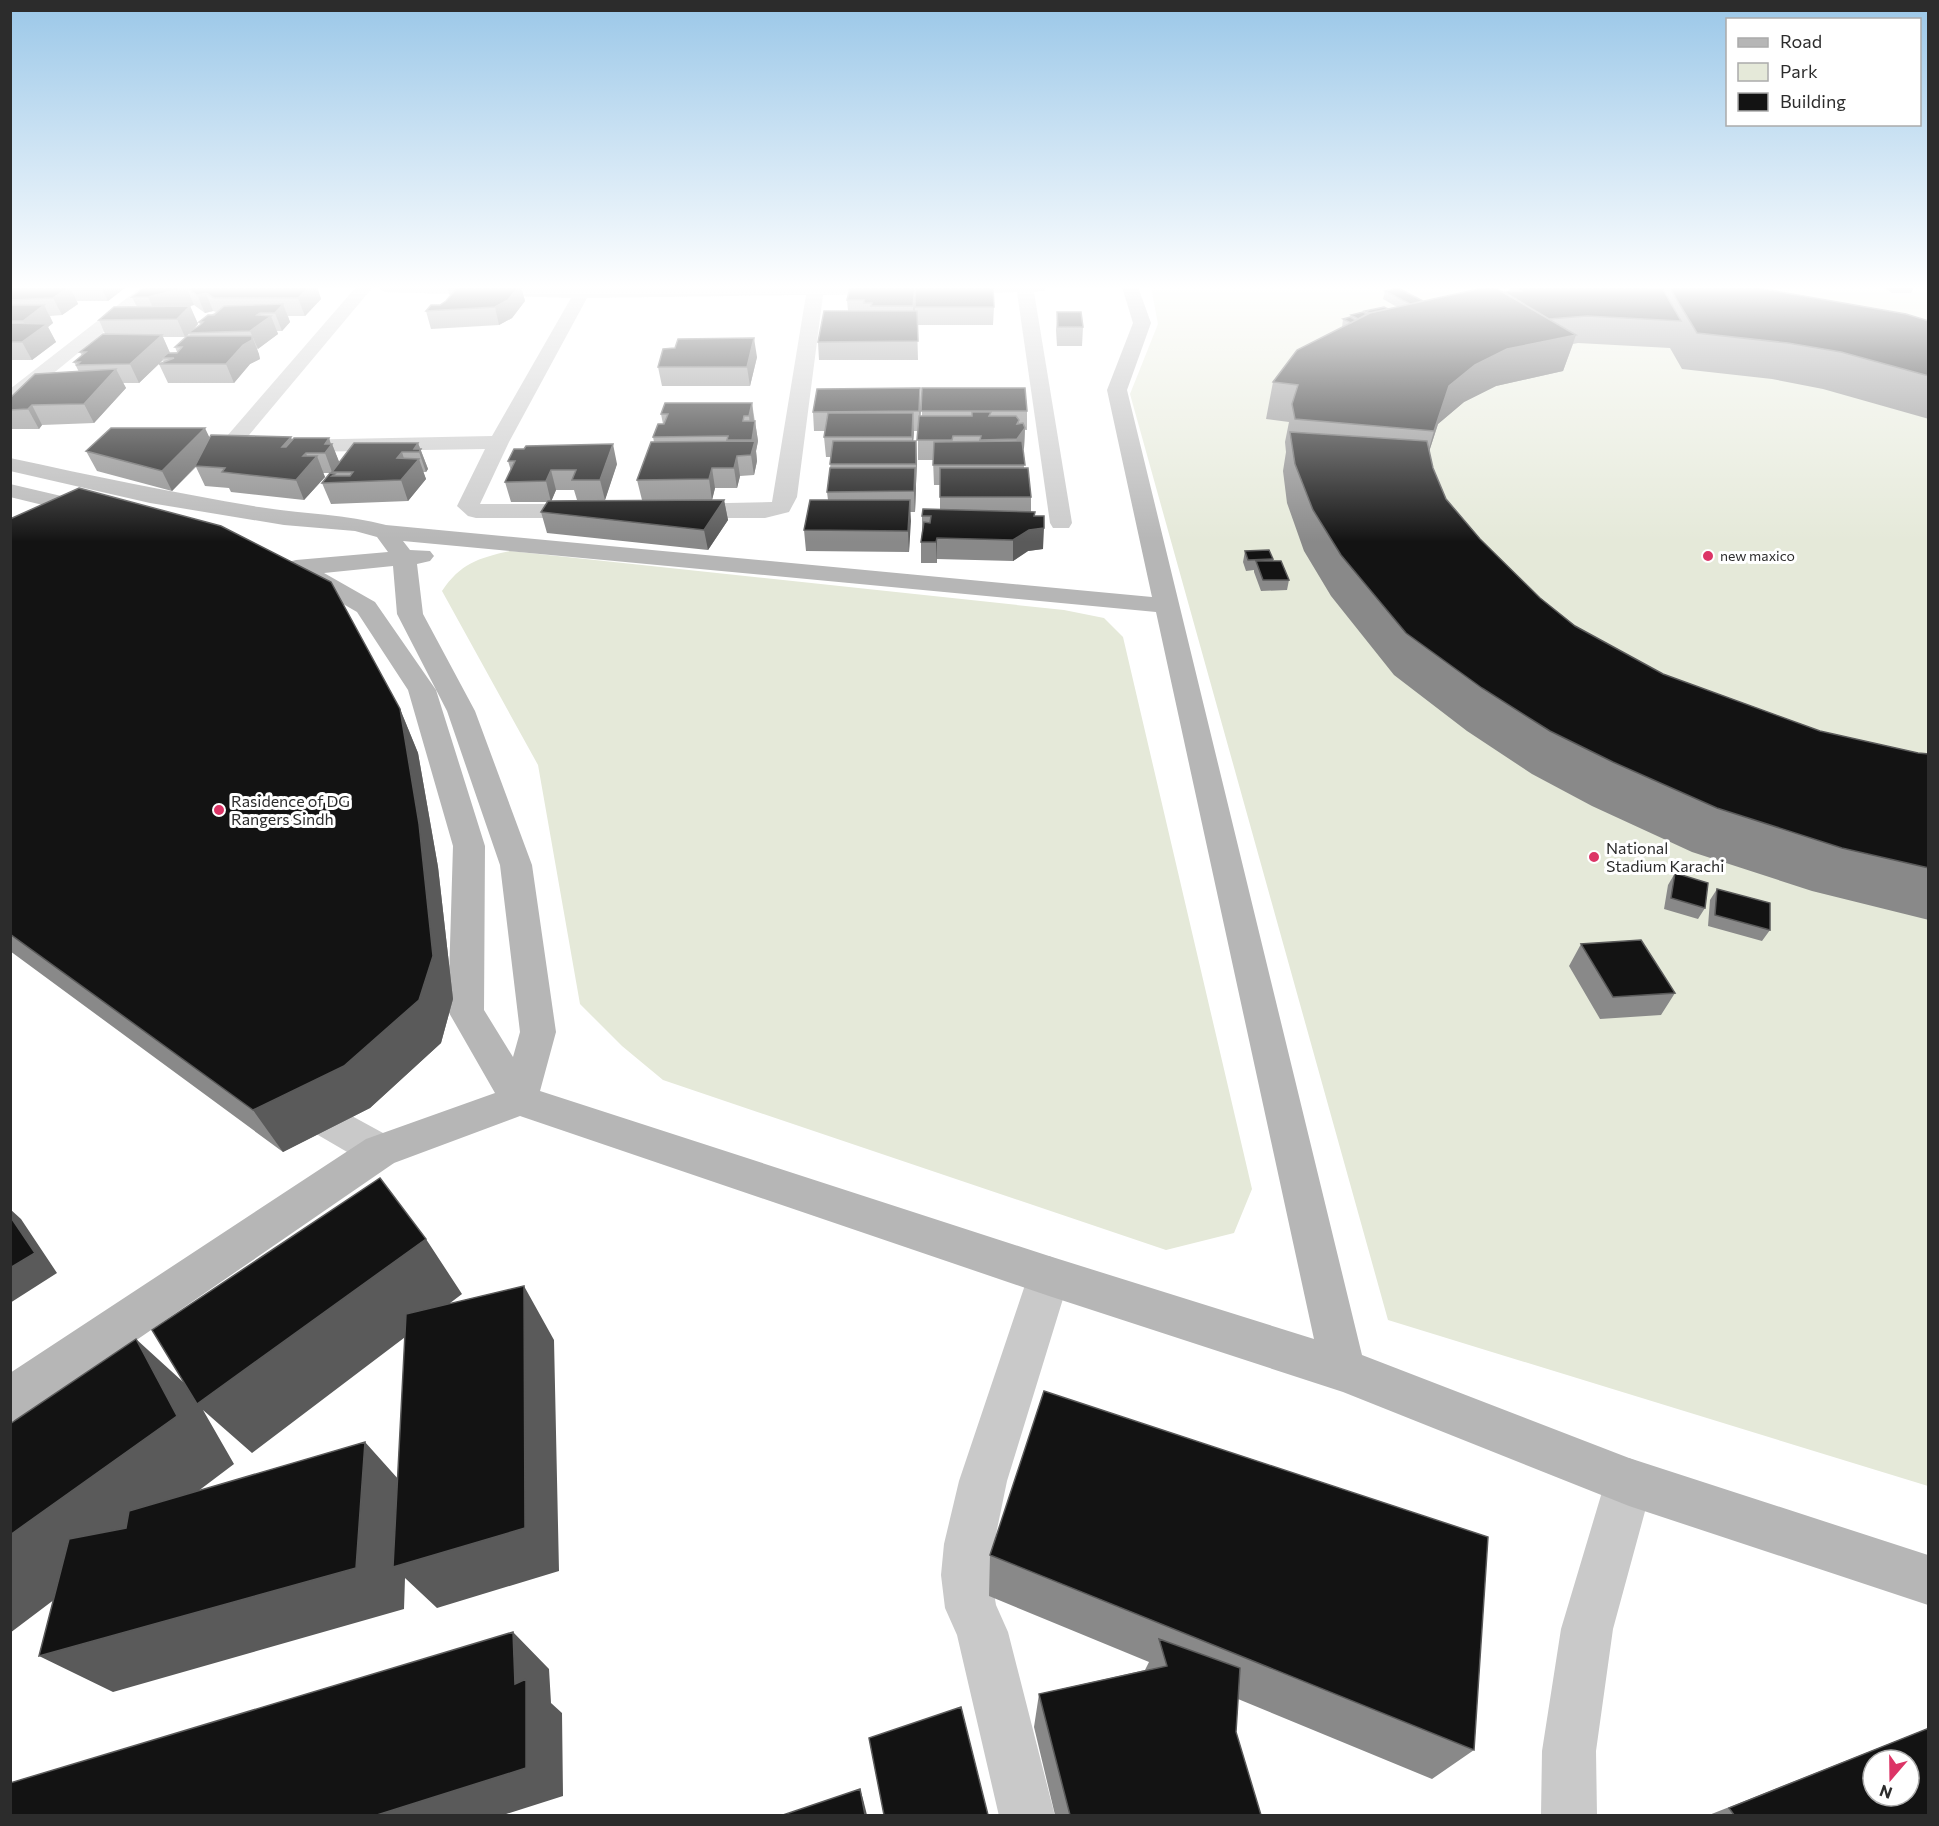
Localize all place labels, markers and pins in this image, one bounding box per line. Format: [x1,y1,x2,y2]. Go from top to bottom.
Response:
place label: new maxico [1720,547,1795,564]
marker: new maxico [1701,549,1715,563]
place label: Rasidence of DG Rangers Sindh [231,791,350,828]
marker: Rasidence of DG Rangers Sindh [212,803,226,817]
place label: National Stadium Karachi [1606,838,1724,875]
marker: National Stadium Karachi [1587,850,1601,864]

